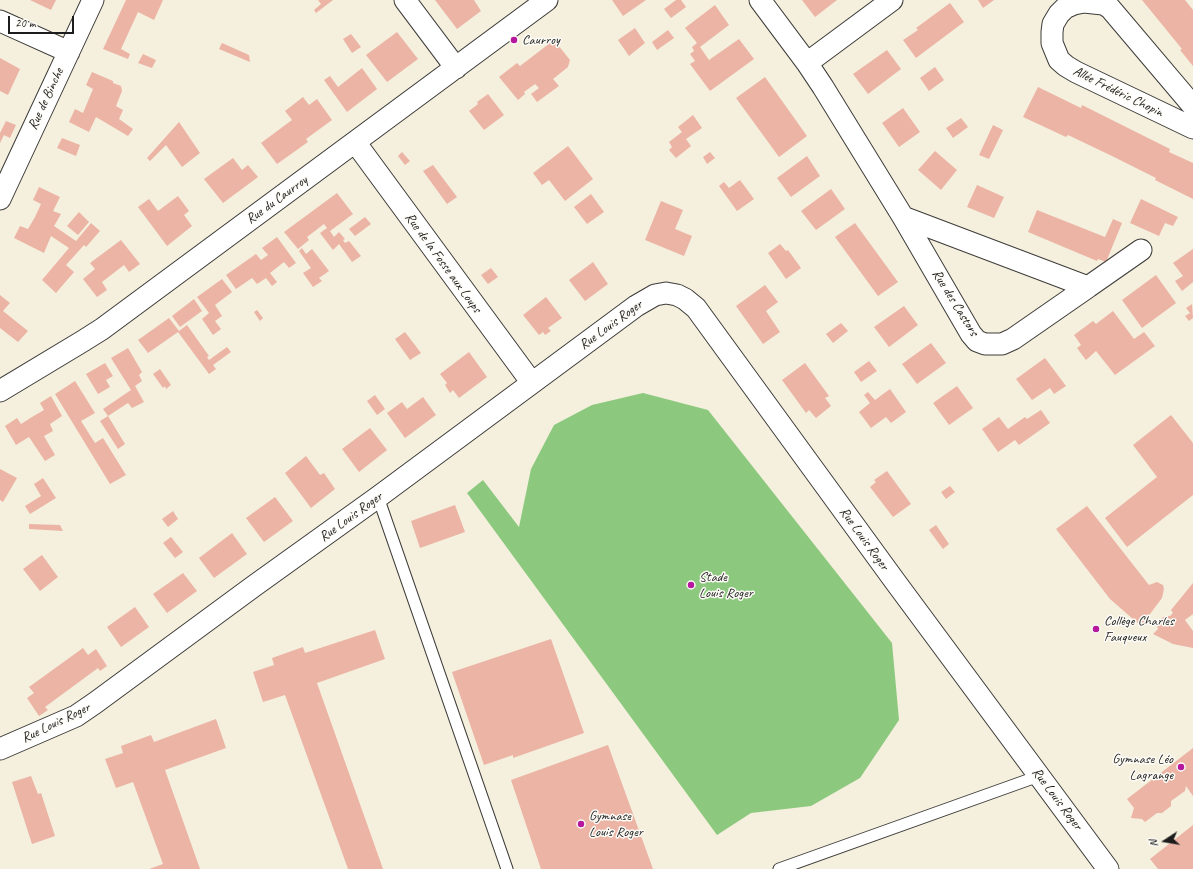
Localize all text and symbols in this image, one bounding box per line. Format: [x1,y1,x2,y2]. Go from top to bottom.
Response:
scale bar [10,8,76,34]
text: 20 m [15,15,35,31]
place label: Caurroy [522,32,560,48]
marker: Caurroy [509,35,519,45]
street label: Allée Frédéric Chopin [1070,63,1166,121]
street label: Rue de Binche [24,66,68,132]
street label: Rue du Caurroy [243,172,311,228]
street label: Rue de la Fosse aux Loups [401,210,485,316]
street label: Rue des Castors [928,267,982,339]
street label: Rue Louis Roger [576,296,646,354]
street label: Rue Louis Roger [316,488,386,546]
street label: Rue Louis Roger [835,504,893,574]
place label: Stade Louis Roger [699,569,753,602]
marker: Stade Louis Roger [686,580,696,590]
place label: Collège Charles Fauqueux [1104,613,1174,646]
marker: Collège Charles Fauqueux [1091,624,1101,634]
street label: Rue Louis Roger [19,699,93,747]
place label: Gymnase Léo Lagrange [1112,751,1173,784]
marker: Gymnase Léo Lagrange [1176,762,1186,772]
street label: Rue Louis Roger [1028,764,1086,834]
place label: Gymnase Louis Roger [589,808,643,840]
marker: Gymnase Louis Roger [576,819,586,829]
north arrow [1145,821,1185,861]
text: N [1146,839,1161,848]

